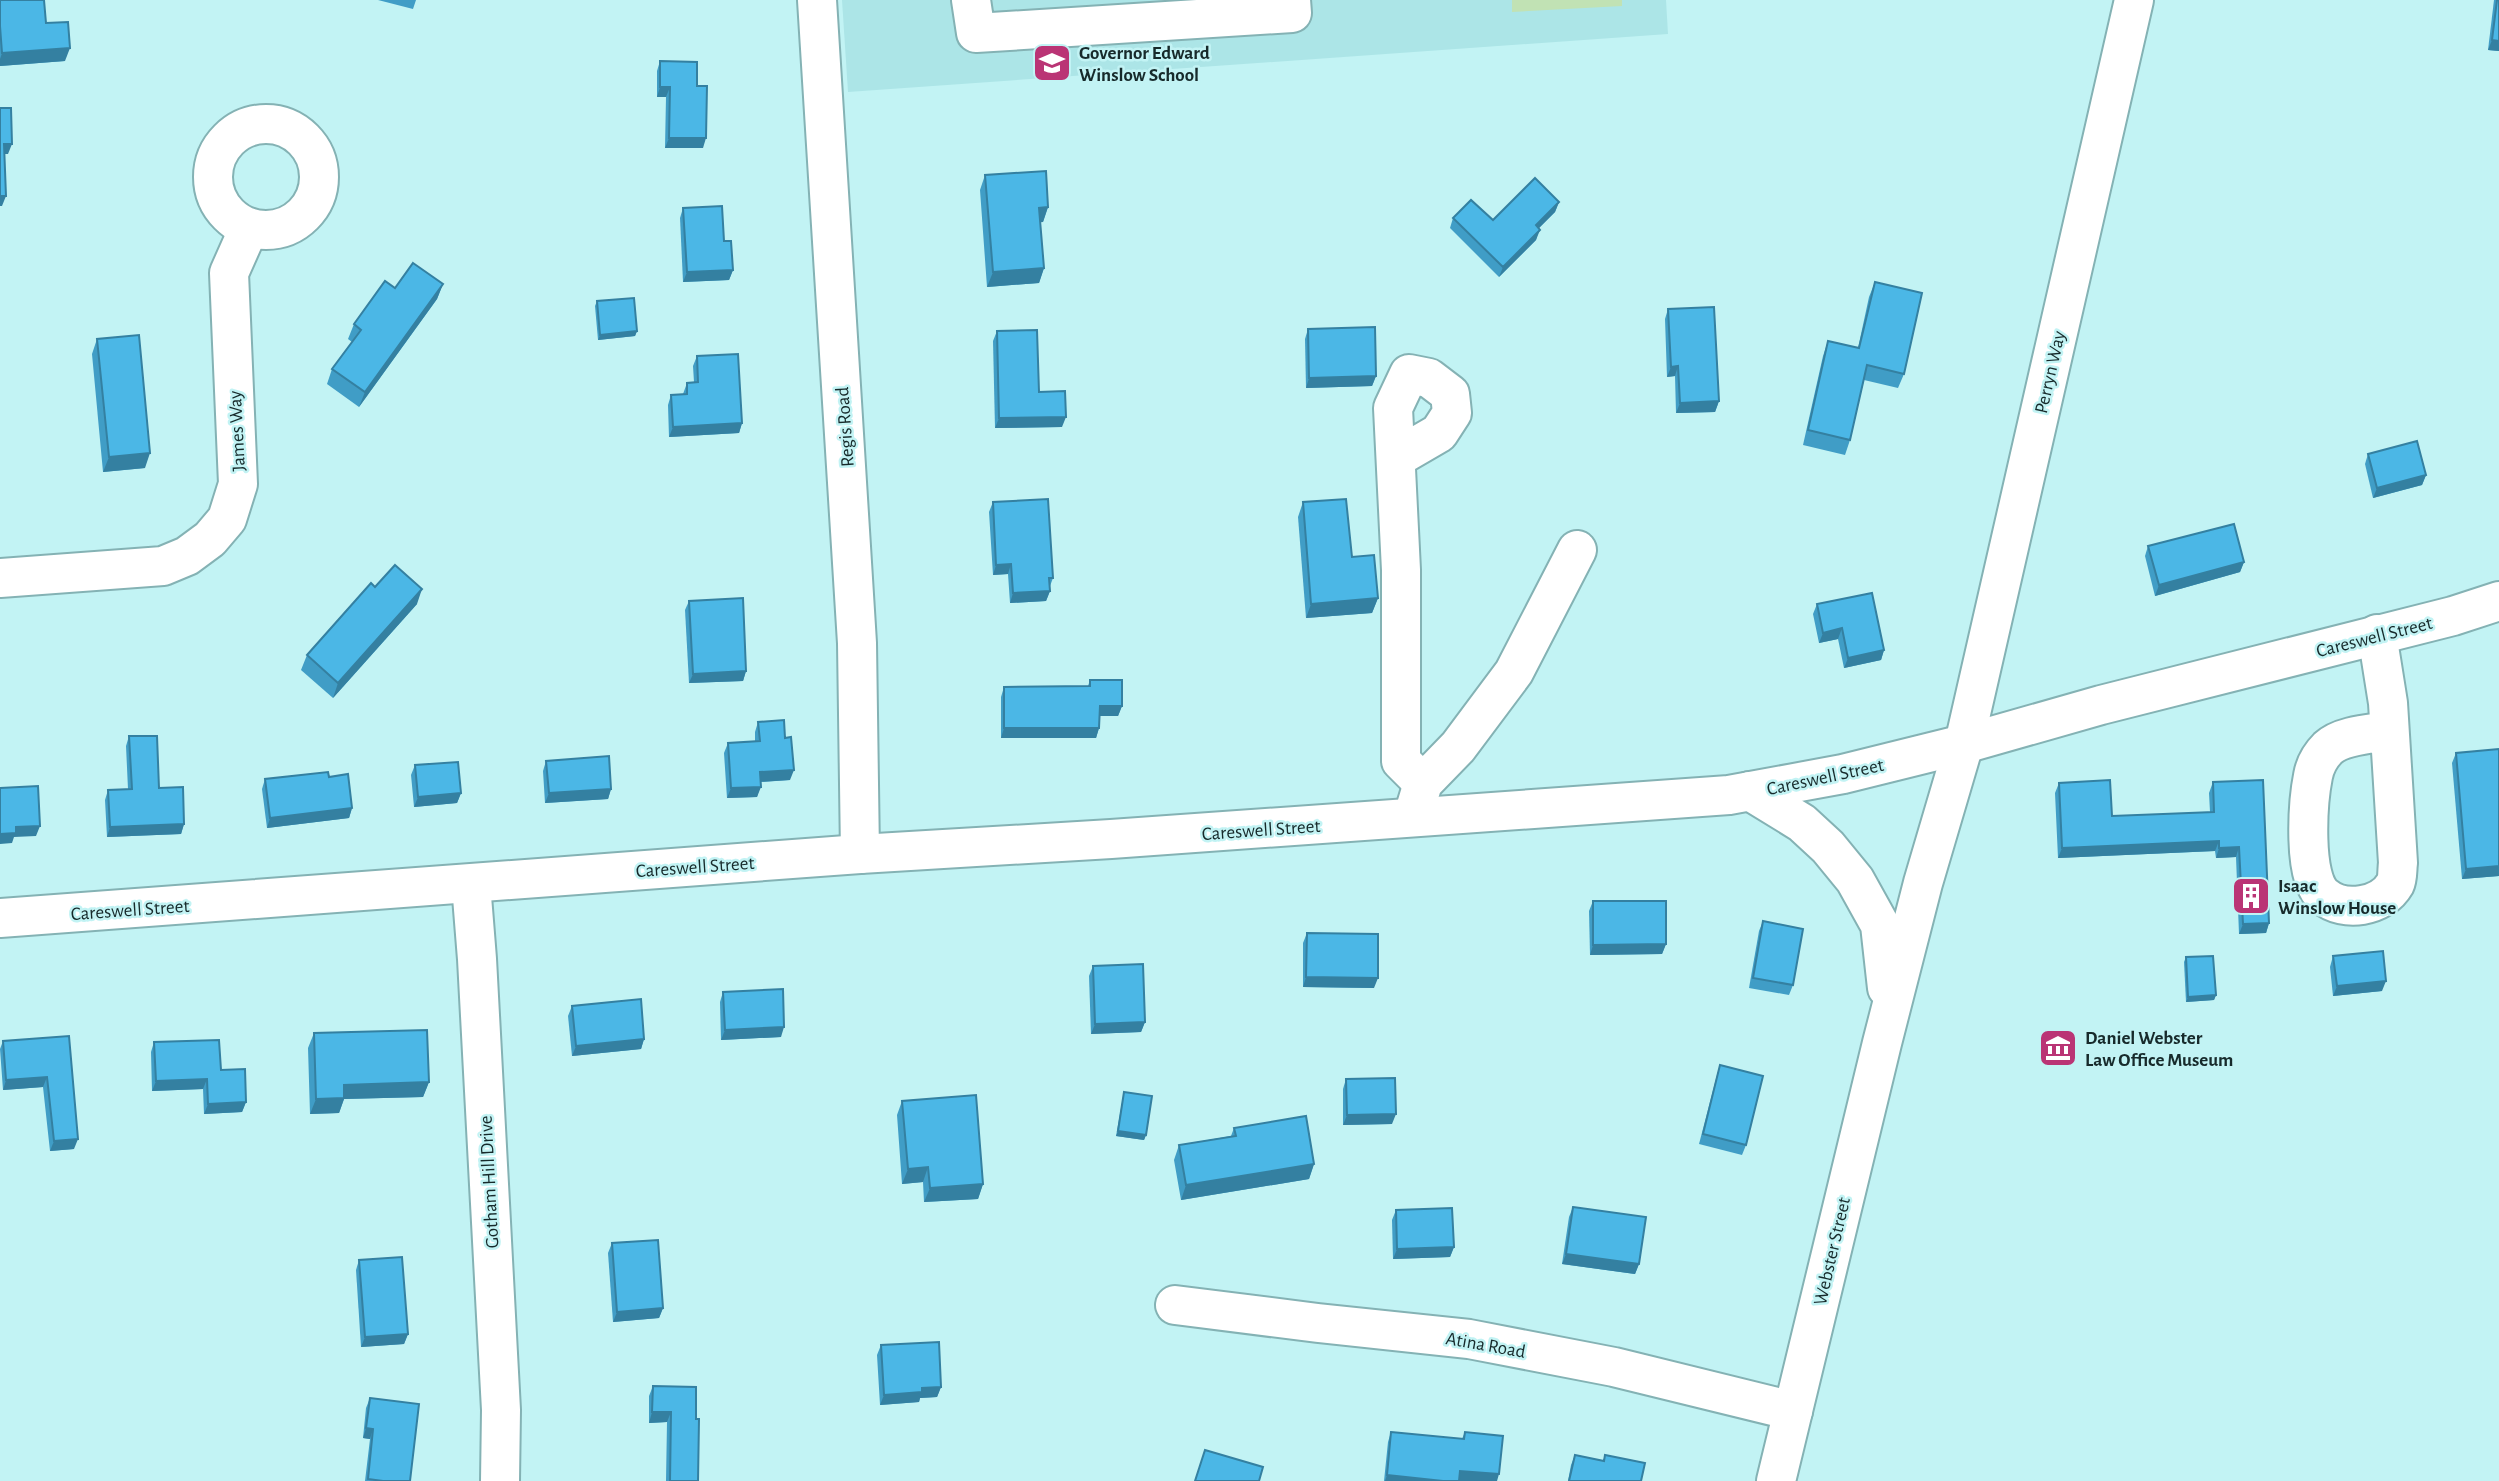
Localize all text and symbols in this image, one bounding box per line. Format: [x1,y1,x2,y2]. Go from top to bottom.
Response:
school or university icon: Governor Edward Winslow School [1031,42,1073,84]
place label: Governor Edward Winslow School [1079,44,1210,85]
street label: Perryn Way [2032,329,2069,415]
street label: Regis Road [833,386,858,468]
street label: James Way [226,390,249,472]
street label: Careswell Street [2314,614,2434,661]
street label: Careswell Street [1765,756,1885,799]
street label: Careswell Street [1201,817,1321,844]
street label: Careswell Street [635,854,755,881]
building icon: Isaac Winslow House [2230,875,2272,917]
place label: Isaac Winslow House [2278,877,2396,918]
street label: Careswell Street [70,897,190,924]
museum icon: Daniel Webster Law Office Museum [2037,1027,2079,1069]
place label: Daniel Webster Law Office Museum [2085,1029,2233,1070]
street label: Gotham Hill Drive [477,1115,502,1249]
street label: Webster Street [1811,1195,1854,1307]
street label: Atina Road [1444,1329,1527,1362]

